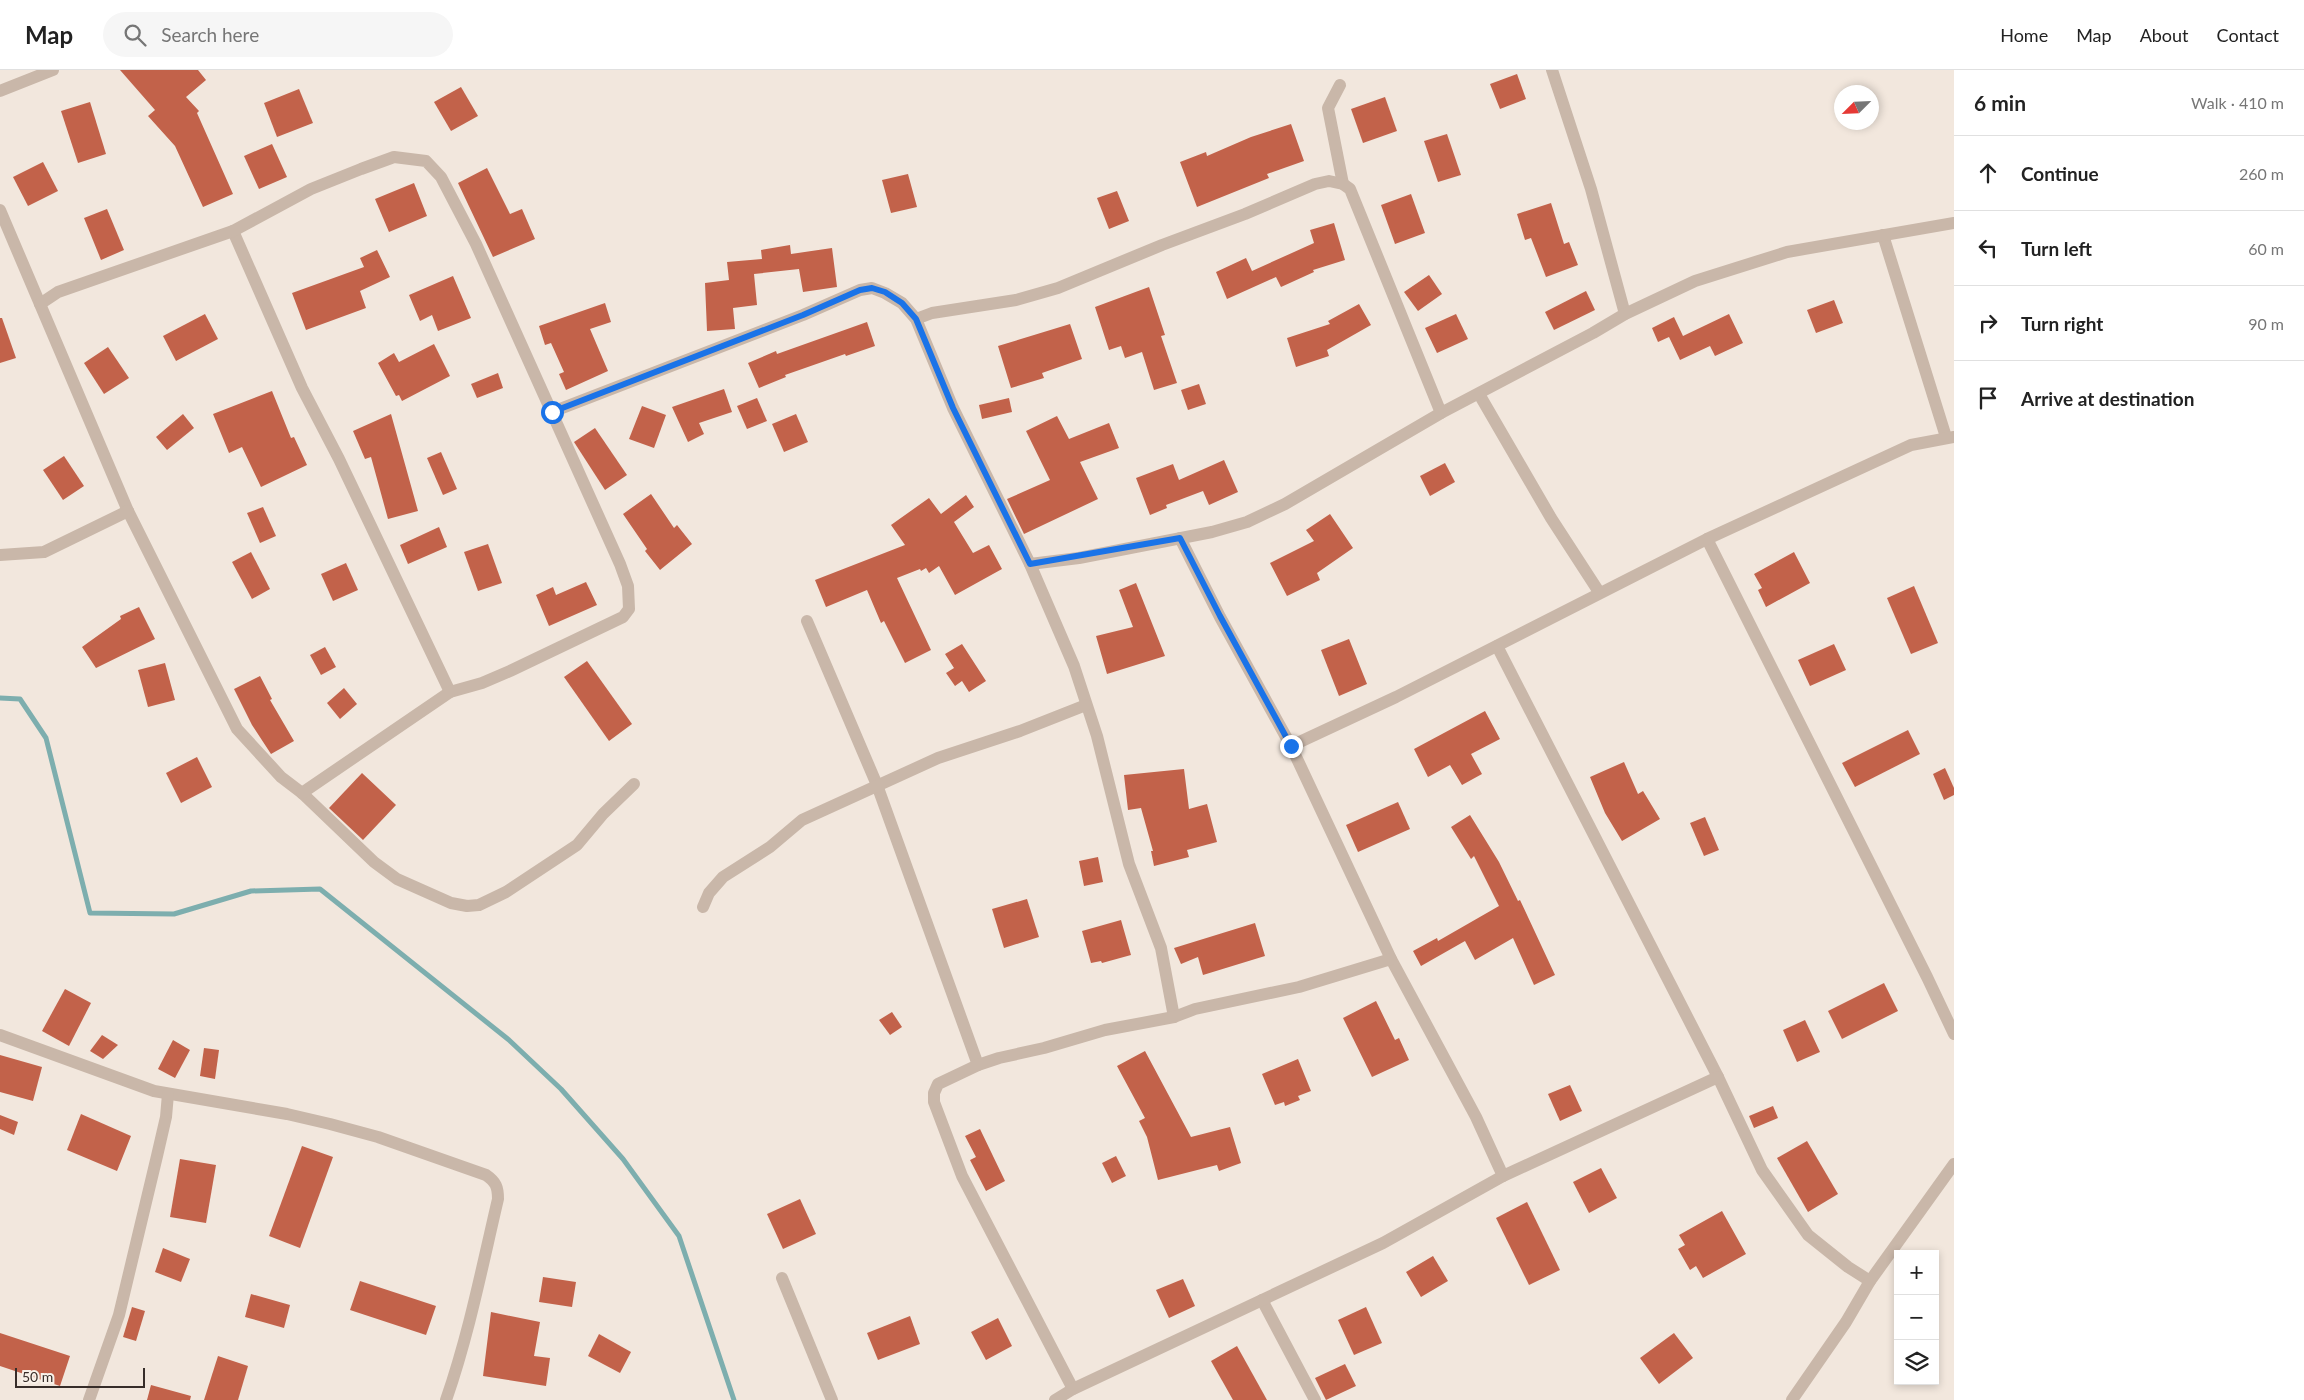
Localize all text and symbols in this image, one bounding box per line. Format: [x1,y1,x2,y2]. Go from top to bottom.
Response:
search box [103,12,453,57]
text: Map [25,20,73,49]
icon: search [121,21,149,49]
text: Search here [161,23,259,46]
text: Home [2000,24,2048,46]
text: Map [2076,24,2112,46]
text: About [2140,24,2189,46]
text: Contact [2217,24,2279,46]
north arrow [1834,85,1879,130]
text: 6 min [1974,90,2026,115]
text: Walk · 410 m [2191,93,2284,112]
icon: ahead [1974,159,2002,187]
text: Continue [2021,162,2099,185]
text: 260 m [2239,164,2284,183]
icon: left [1974,234,2002,262]
text: Turn left [2021,237,2092,260]
text: 60 m [2248,239,2284,258]
icon: right [1974,309,2002,337]
text: Turn right [2021,312,2103,335]
text: 90 m [2248,314,2284,333]
icon: arrive [1974,384,2002,412]
text: Arrive at destination [2021,387,2194,410]
route start [541,401,564,424]
route end [1280,735,1303,758]
map controls [1894,1250,1939,1385]
button: + [1894,1250,1939,1295]
button: − [1894,1295,1939,1340]
button: layers [1894,1340,1939,1385]
scale bar [15,1365,145,1388]
text: 50 m [22,1368,53,1385]

